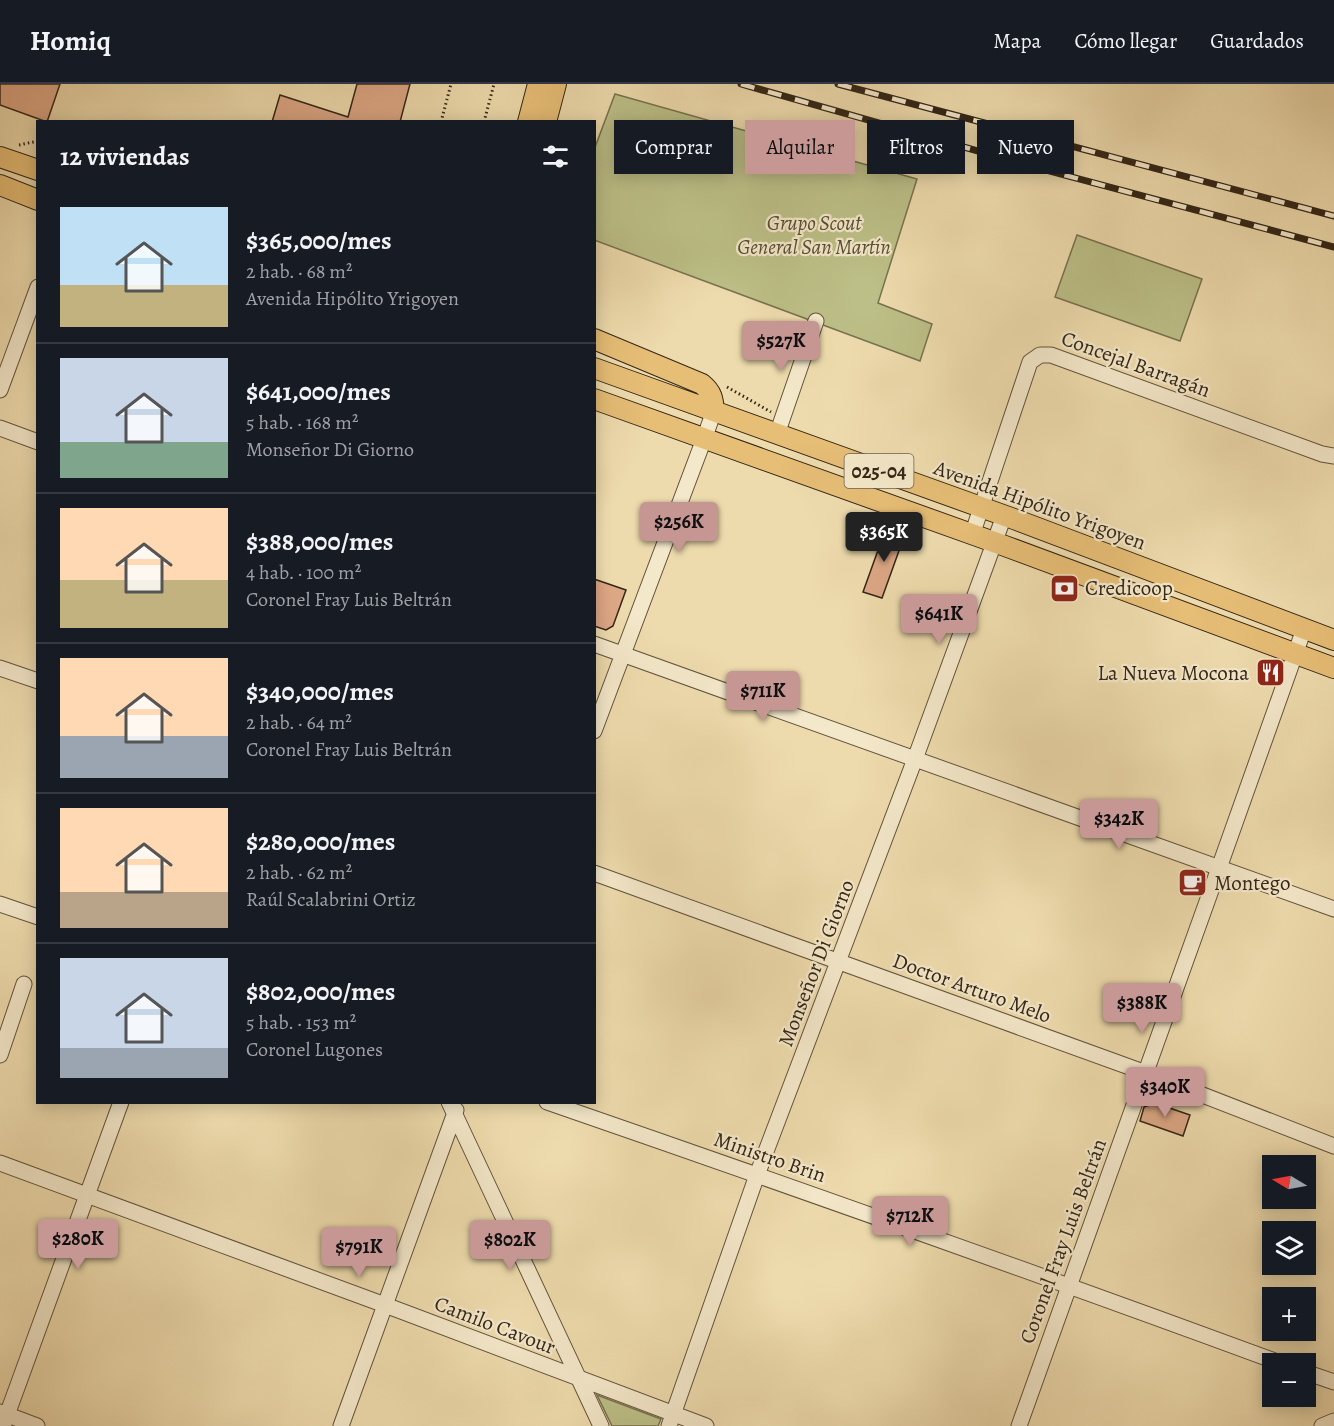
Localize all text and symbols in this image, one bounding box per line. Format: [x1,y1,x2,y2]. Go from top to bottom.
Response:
text: Homiq [30,22,111,60]
text: Mapa [993,27,1041,55]
text: Cómo llegar [1074,27,1177,55]
text: Guardados [1210,27,1304,55]
chip: Comprar [614,120,733,174]
chip: Alquilar [745,120,855,174]
chip: Filtros [867,120,965,174]
chip: Nuevo [977,120,1074,174]
text: 12 viviendas [60,139,190,174]
icon: filters [539,140,572,173]
park label: Grupo Scout General San Martín [737,209,891,261]
text: $365,000/mes [246,223,392,258]
icon: home [108,231,180,303]
text: 2 hab. · 68 m² [246,258,353,285]
text: Avenida Hipólito Yrigoyen [246,285,459,312]
pin: $527K [739,321,823,372]
street label: Concejal Barragán [1058,324,1214,404]
text: $527K [756,327,806,354]
text: $641,000/mes [246,374,391,409]
icon: home [108,382,180,454]
text: 5 hab. · 168 m² [246,409,358,436]
text: Monseñor Di Giorno [246,436,414,463]
street label: Avenida Hipólito Yrigoyen [929,453,1150,556]
road number: 025-04 [844,454,914,488]
pin: $256K [637,502,721,553]
text: $256K [654,508,704,535]
pin: $365K [842,512,926,563]
text: $365K [860,518,908,545]
text: $388,000/mes [246,524,393,559]
icon: home [108,532,180,604]
text: 4 hab. · 100 m² [246,559,361,586]
bank icon: Credicoop [1048,572,1080,604]
place label: Credicoop [1085,574,1173,602]
text: Coronel Fray Luis Beltrán [246,586,452,613]
pin: $641K [897,594,981,645]
text: $641K [915,600,963,627]
restaurant icon: La Nueva Mocona [1254,657,1286,689]
place label: La Nueva Mocona [1097,659,1249,687]
pin: $711K [721,671,805,722]
text: $340,000/mes [246,674,394,709]
text: $711K [740,677,786,704]
icon: home [108,682,180,754]
text: 2 hab. · 64 m² [246,709,352,736]
text: Coronel Fray Luis Beltrán [246,736,452,763]
pin: $342K [1077,799,1161,850]
text: $342K [1094,805,1144,832]
text: $280,000/mes [246,824,395,859]
icon: home [108,832,180,904]
text: 2 hab. · 62 m² [246,859,352,886]
cafe icon: Montego [1177,867,1209,899]
place label: Montego [1214,869,1290,897]
street label: Monseñor Di Giorno [771,876,861,1050]
text: Raúl Scalabrini Ortiz [246,886,416,913]
street label: Doctor Arturo Melo [889,946,1055,1030]
text: $802,000/mes [246,974,395,1009]
icon: home [108,982,180,1054]
pin: $388K [1100,983,1184,1034]
text: $388K [1117,989,1167,1016]
text: 5 hab. · 153 m² [246,1009,356,1036]
text: Coronel Lugones [246,1036,383,1063]
pin: $340K [1123,1067,1207,1118]
text: $340K [1140,1073,1190,1100]
street label: Ministro Brin [710,1125,830,1189]
street label: Coronel Fray Luis Beltrán [1013,1135,1113,1347]
north arrow [1262,1155,1316,1209]
map controls [1262,1155,1316,1407]
pin: $712K [868,1196,952,1247]
text: $712K [886,1202,934,1229]
pin: $280K [36,1219,120,1270]
pin: $802K [468,1220,552,1271]
button: layers [1262,1221,1316,1275]
text: $280K [52,1225,104,1252]
text: $802K [484,1226,536,1253]
pin: $791K [317,1227,401,1278]
text: $791K [335,1233,383,1260]
button: + [1262,1287,1316,1341]
street label: Camilo Cavour [430,1289,560,1361]
button: − [1262,1353,1316,1407]

